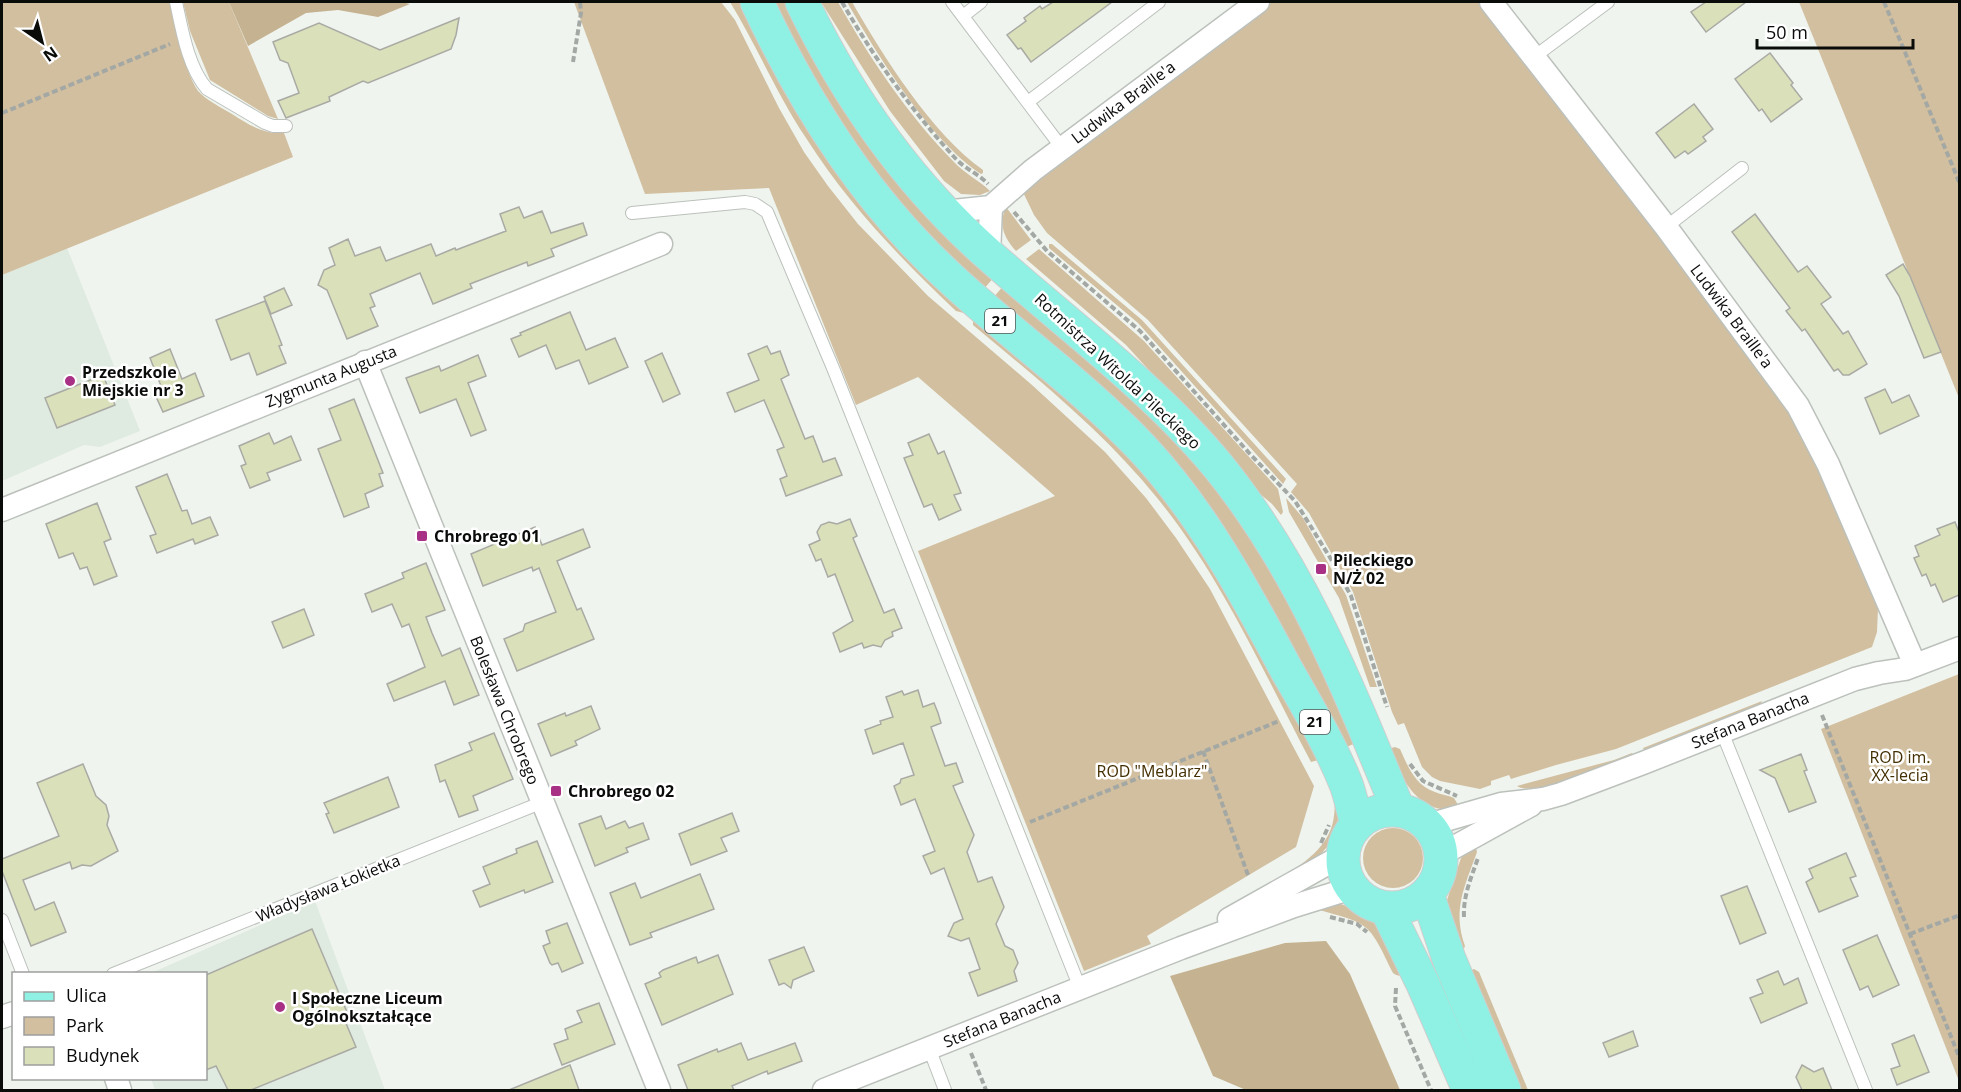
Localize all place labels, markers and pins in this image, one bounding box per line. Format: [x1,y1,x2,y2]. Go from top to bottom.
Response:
place label: Przedszkole Miejskie nr 3 [82,361,184,401]
marker: Przedszkole Miejskie nr 3 [63,374,77,388]
place label: Chrobrego 01 [434,525,540,547]
marker: Chrobrego 01 [415,529,429,543]
place label: Pileckiego N/Ż 02 [1333,549,1414,589]
marker: Pileckiego N/Ż 02 [1314,562,1328,576]
place label: Chrobrego 02 [568,780,674,802]
marker: Chrobrego 02 [549,784,563,798]
place label: I Społeczne Liceum Ogólnokształcące [292,987,443,1027]
marker: I Społeczne Liceum Ogólnokształcące [273,1000,287,1014]

